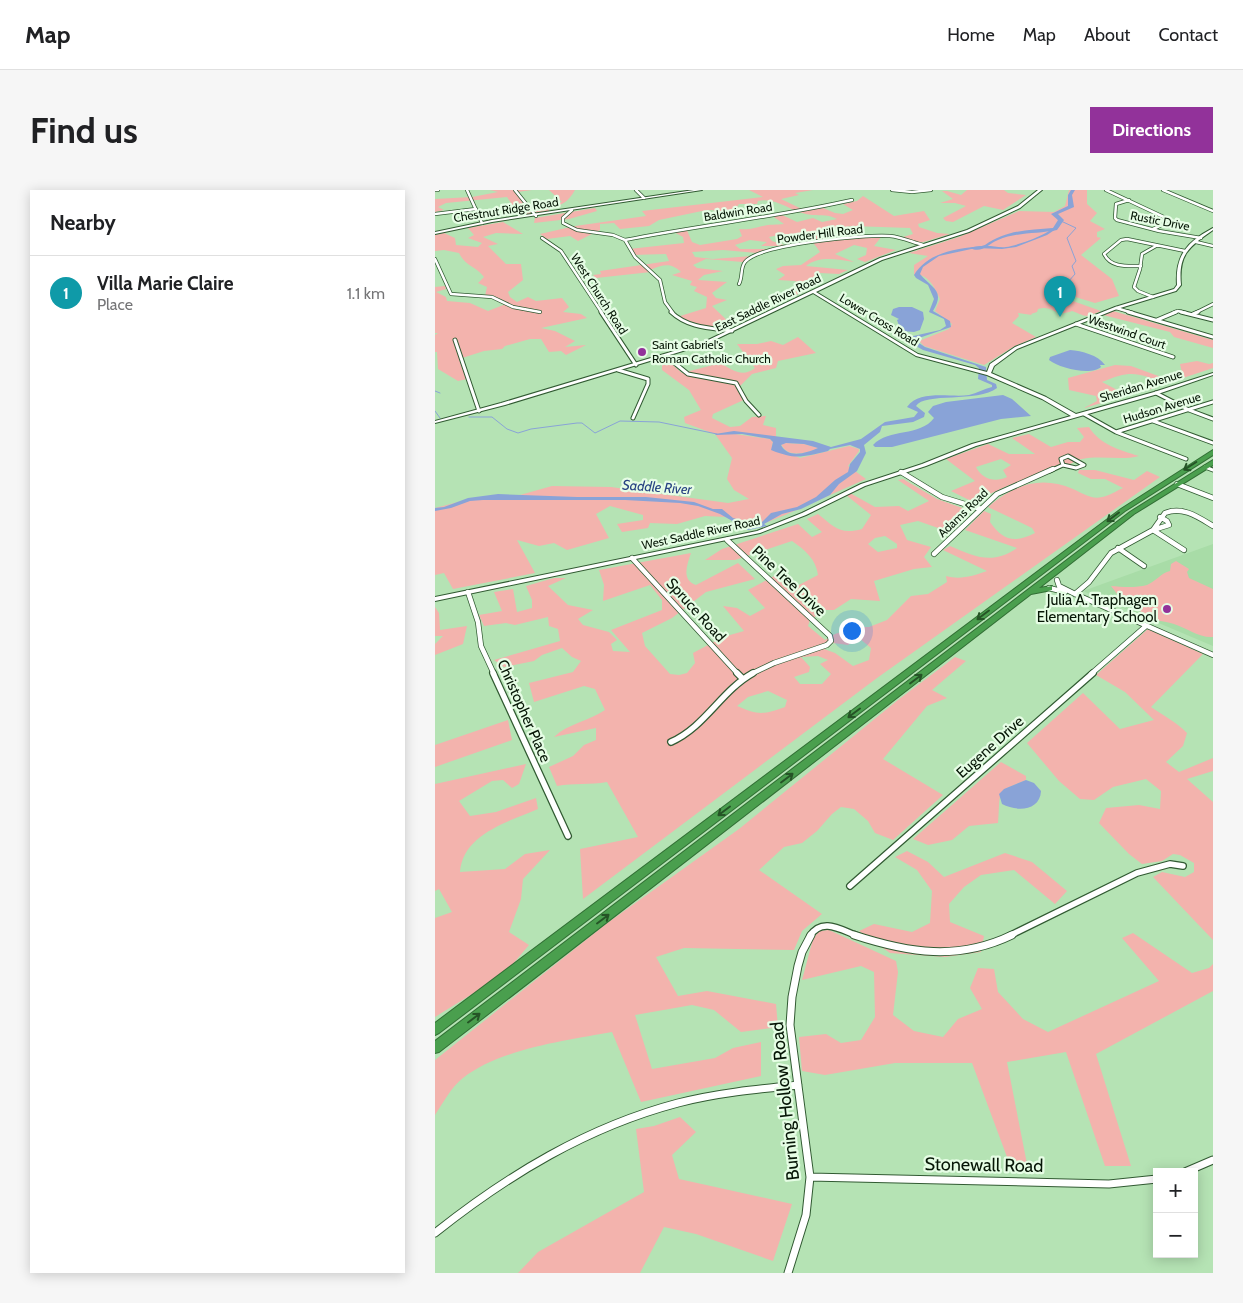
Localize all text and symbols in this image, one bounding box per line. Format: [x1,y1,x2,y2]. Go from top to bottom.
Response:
text: Map [25,20,71,49]
text: Home [947,24,995,46]
text: Map [1023,24,1056,46]
text: About [1084,24,1130,46]
text: Contact [1158,24,1218,46]
button: Directions [1090,107,1213,153]
text: Find us [30,109,138,152]
street label: Chestnut Ridge Road [452,194,559,225]
street label: Baldwin Road [703,199,773,224]
street label: Rustic Drive [1129,207,1191,234]
text: Nearby [50,210,116,235]
street label: Powder Hill Road [776,221,864,246]
street label: West Church Road [568,251,631,337]
street label: East Saddle River Road [712,270,823,335]
text: Villa Marie Claire [97,272,234,295]
pin: 1 [1044,276,1076,317]
text: 1 [63,284,69,303]
text: 1.1 km [347,284,385,303]
street label: Lower Cross Road [837,290,922,349]
text: Place [97,295,133,314]
street label: Westwind Court [1086,311,1168,352]
place label: Saint Gabriel's Roman Catholic Church [652,337,771,366]
marker: Saint Gabriel's Roman Catholic Church [636,346,648,358]
street label: Sheridan Avenue [1098,366,1184,405]
street label: Hudson Avenue [1121,389,1202,426]
one-way arrow [1184,462,1198,472]
water label: Saddle River [622,476,693,498]
street label: Adams Road [934,485,991,540]
one-way arrow [1107,512,1120,523]
street label: West Saddle River Road [640,513,761,552]
street label: Pine Tree Drive [748,542,830,620]
street label: Spruce Road [663,574,729,646]
place label: Julia A. Traphagen Elementary School [1037,591,1157,626]
marker: Julia A. Traphagen Elementary School [1161,603,1173,615]
one-way arrow [976,610,990,620]
your location [839,618,865,644]
street label: Christopher Place [493,657,555,765]
one-way arrow [909,674,922,685]
one-way arrow [848,708,861,719]
street label: Eugene Drive [953,712,1028,782]
one-way arrow [780,773,794,783]
one-way arrow [718,806,731,817]
one-way arrow [596,914,609,925]
one-way arrow [467,1013,480,1024]
street label: Burning Hollow Road [766,1021,804,1181]
street label: Stonewall Road [925,1153,1043,1177]
map controls [1153,1168,1198,1258]
button: + [1153,1168,1198,1213]
button: − [1153,1213,1198,1258]

